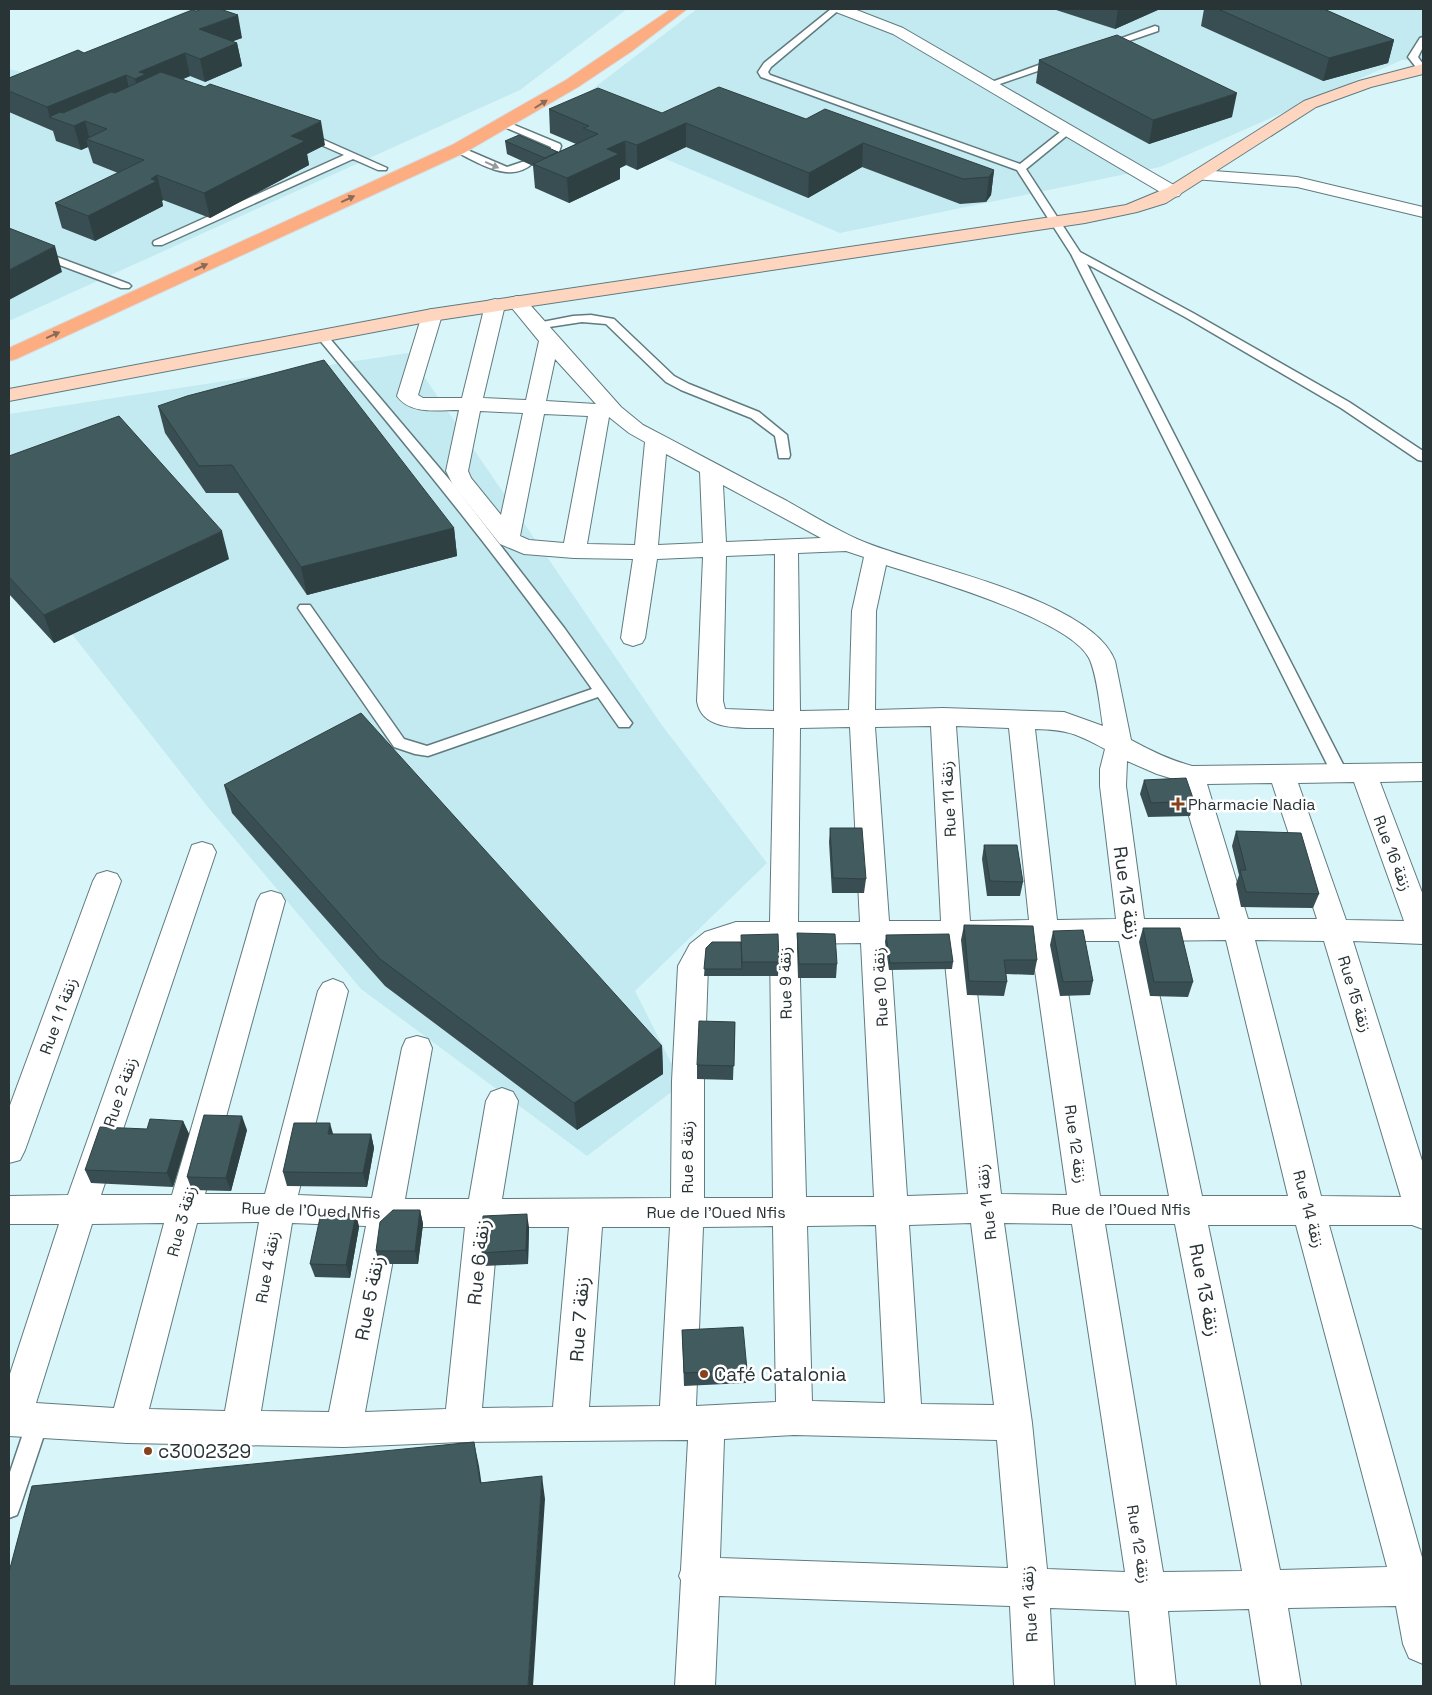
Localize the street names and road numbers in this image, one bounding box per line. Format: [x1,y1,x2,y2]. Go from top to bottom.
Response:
street label: Rue 11 زنقة [936,760,961,838]
street label: Rue 16 زنقة [1368,812,1417,894]
street label: Rue 13 زنقة [1108,845,1145,941]
street label: Rue 9 زنقة [774,946,797,1020]
street label: Rue 10 زنقة [868,947,893,1027]
street label: Rue 15 زنقة [1333,953,1376,1035]
street label: Rue 1 زنقة 1 [35,975,82,1058]
street label: Rue 2 زنقة [99,1054,142,1130]
street label: Rue 12 زنقة [1060,1103,1091,1185]
street label: Rue 8 زنقة [677,1121,698,1193]
street label: Rue 11 زنقة [971,1163,1002,1241]
street label: Rue 14 زنقة [1288,1168,1329,1250]
street label: Rue 3 زنقة [162,1183,201,1259]
street label: Rue de l'Oued Nfis [241,1198,381,1223]
street label: Rue de l'Oued Nfis [1051,1199,1191,1220]
street label: Rue de l'Oued Nfis [646,1202,786,1223]
street label: Rue 6 زنقة [462,1218,495,1306]
street label: Rue 4 زنقة [251,1229,284,1305]
street label: Rue 13 زنقة [1183,1241,1226,1339]
street label: Rue 5 زنقة [349,1253,390,1343]
street label: Rue 7 زنقة [564,1276,595,1363]
street label: Rue 12 زنقة [1122,1503,1155,1585]
street label: Rue 11 زنقة [1016,1565,1043,1643]

